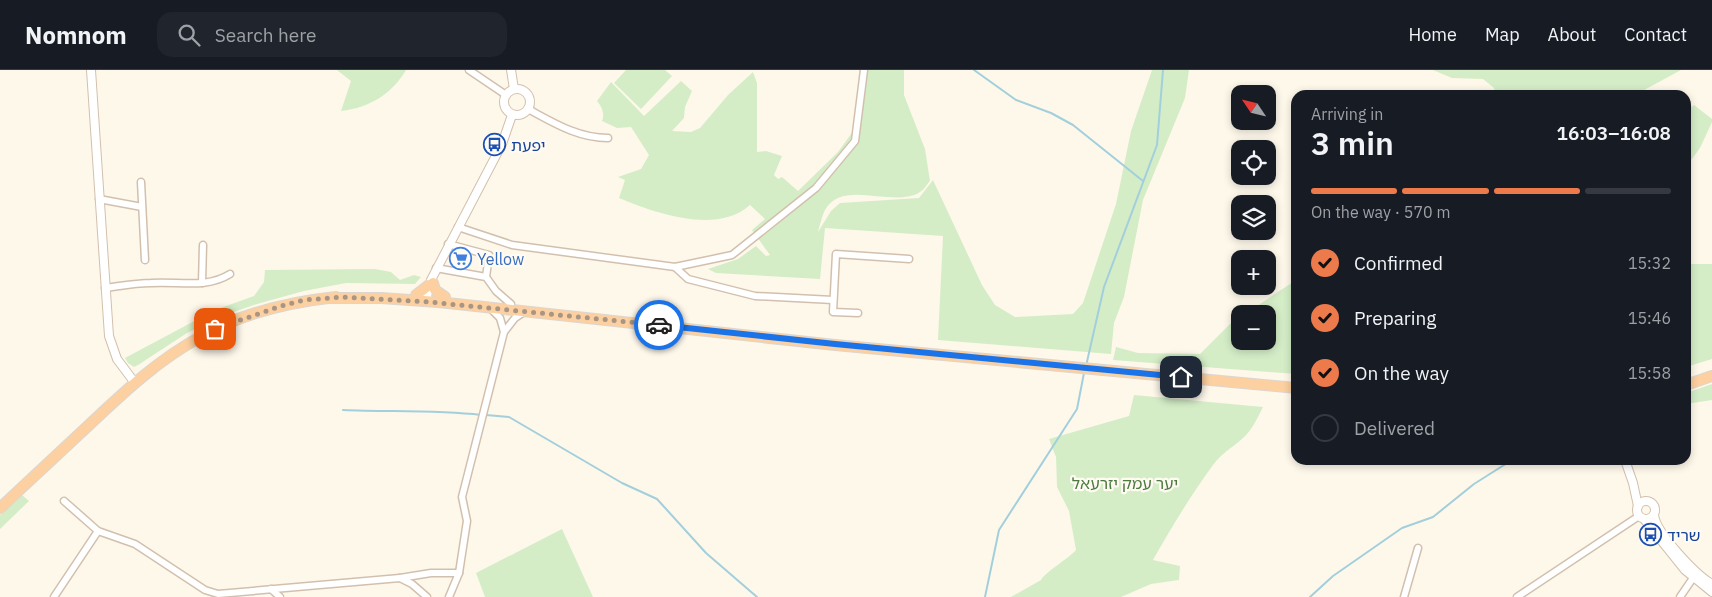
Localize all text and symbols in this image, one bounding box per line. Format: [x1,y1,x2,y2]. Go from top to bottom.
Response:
search box [157,12,507,57]
text: Nomnom [25,19,127,51]
icon: search [175,21,203,49]
text: Search here [215,23,317,47]
text: Home [1409,23,1457,46]
text: Map [1485,23,1520,46]
text: About [1548,23,1596,46]
text: Contact [1624,23,1687,46]
north arrow [1231,85,1276,130]
map controls [1231,85,1276,350]
text: Arriving in [1311,104,1383,124]
text: 16:03–16:08 [1557,121,1671,145]
text: 3 min [1311,122,1394,164]
bus stop icon: יפעת [483,133,507,157]
place label: יפעת [511,135,545,155]
button: locate [1231,140,1276,185]
button: layers [1231,195,1276,240]
text: On the way · 570 m [1311,202,1450,222]
supermarket icon: Yellow [449,247,473,271]
place label: Yellow [477,249,524,269]
icon: check [1311,249,1339,277]
button: + [1231,250,1276,295]
text: Confirmed [1354,251,1443,275]
text: 15:32 [1628,253,1671,273]
courier [634,300,684,350]
icon: check [1311,304,1339,332]
button: − [1231,305,1276,350]
text: Preparing [1354,306,1436,330]
pin [194,308,236,350]
text: 15:46 [1628,308,1671,328]
icon: car [645,311,673,339]
icon: bag [201,315,229,343]
pin [1160,356,1202,398]
icon: check [1311,359,1339,387]
text: On the way [1354,361,1449,385]
icon: home [1167,363,1195,391]
text: 15:58 [1628,363,1671,383]
text: Delivered [1354,416,1435,440]
park label: יער עמק יזרעאל [1072,473,1178,493]
bus stop icon: שריד [1639,523,1663,547]
place label: שריד [1667,525,1700,545]

